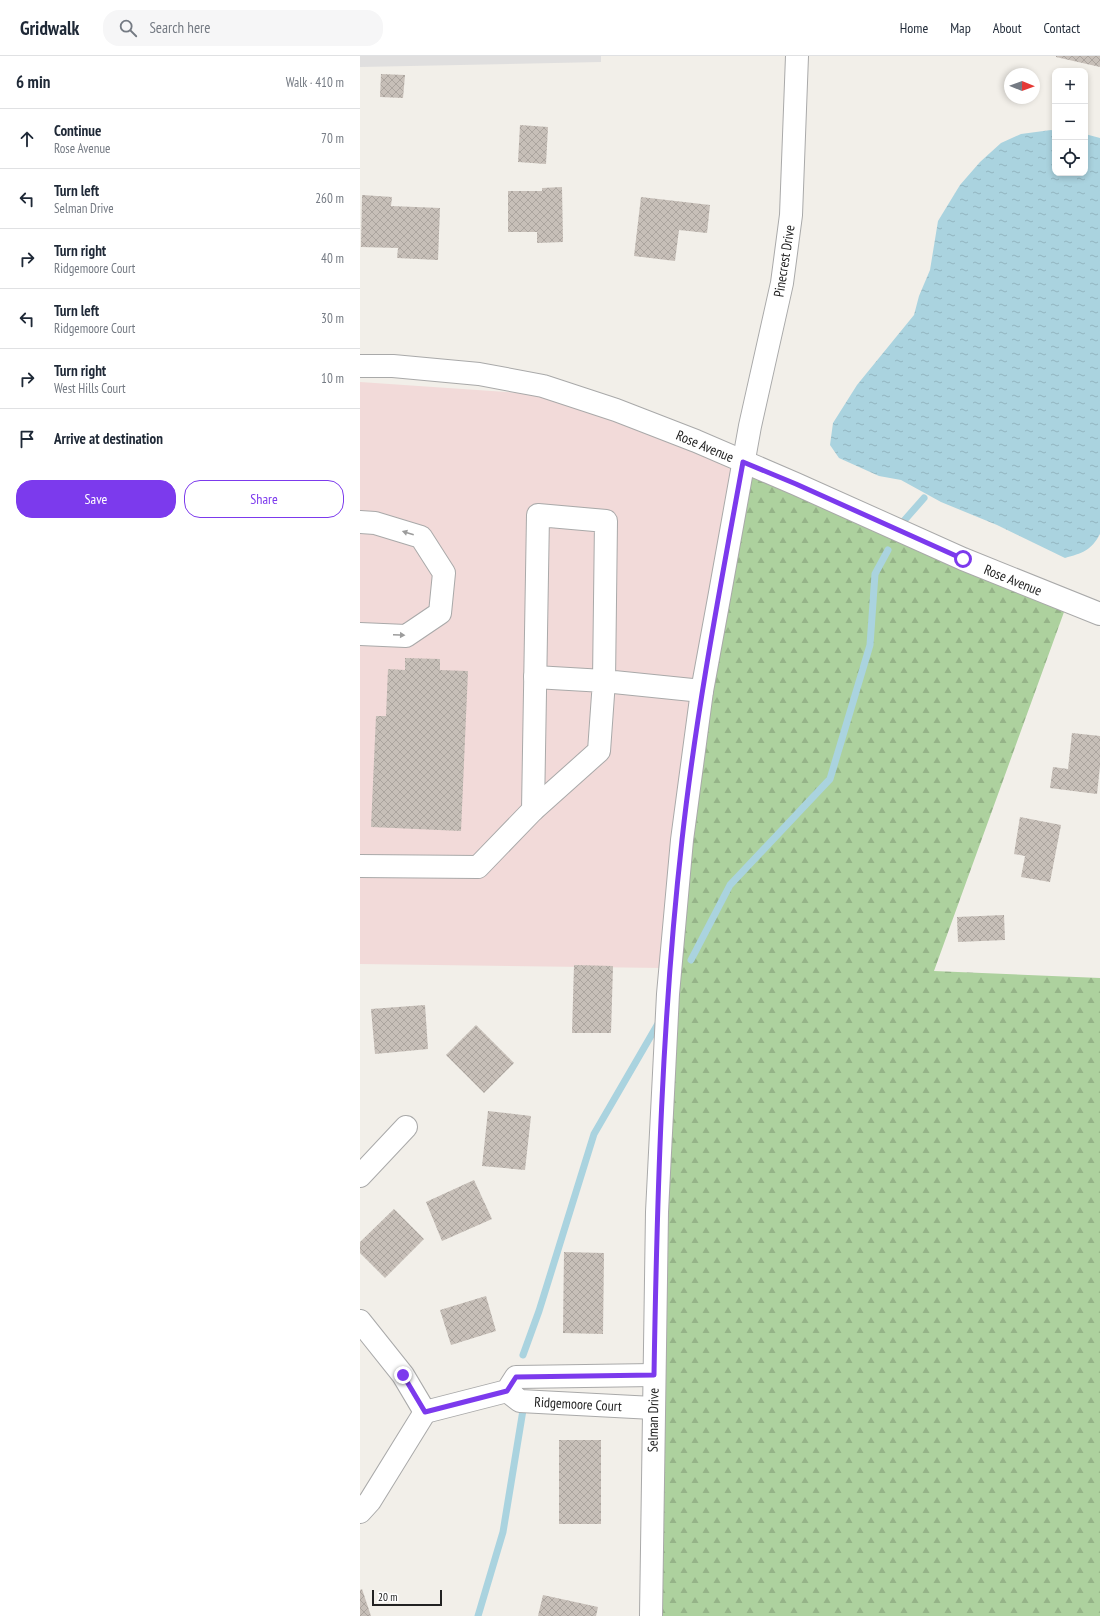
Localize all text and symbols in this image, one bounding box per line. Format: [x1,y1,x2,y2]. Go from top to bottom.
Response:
search box [103,10,383,46]
text: Gridwalk [20,16,79,40]
icon: search [117,17,139,39]
text: Search here [149,18,210,37]
text: Home [900,19,928,37]
text: Map [950,19,971,37]
text: About [993,19,1022,37]
text: Contact [1044,19,1080,37]
north arrow [1004,68,1040,104]
map controls [1052,68,1088,176]
button: + [1052,68,1088,104]
text: 6 min [16,71,50,93]
text: Walk · 410 m [286,74,344,91]
button: − [1052,104,1088,140]
text: Continue [54,121,101,140]
icon: ahead [16,128,38,150]
text: 70 m [321,130,344,147]
text: Rose Avenue [54,140,110,157]
button: locate [1052,140,1088,176]
text: Turn left [54,181,99,200]
icon: left [16,188,38,210]
text: 260 m [315,190,344,207]
text: Selman Drive [54,200,114,217]
street label: Pinecrest Drive [769,223,799,298]
text: Turn right [54,241,106,260]
icon: right [16,248,38,270]
text: 40 m [321,250,344,267]
text: Ridgemoore Court [54,260,135,277]
text: Turn left [54,301,99,320]
icon: left [16,308,38,330]
text: 30 m [321,310,344,327]
text: Ridgemoore Court [54,320,135,337]
text: Turn right [54,361,106,380]
icon: right [16,368,38,390]
text: 10 m [321,370,344,387]
text: West Hills Court [54,380,126,397]
street label: Rose Avenue [674,426,737,466]
icon: arrive [16,428,38,450]
text: Arrive at destination [54,429,163,448]
button: Save [16,480,176,518]
button: Share [184,480,344,518]
one-way arrow [402,530,414,536]
route start [954,550,972,568]
street label: Rose Avenue [981,560,1045,600]
one-way arrow [393,632,405,639]
route end [394,1366,412,1384]
street label: Selman Drive [643,1387,663,1452]
street label: Ridgemoore Court [534,1393,622,1415]
scale bar [372,1588,442,1607]
text: 20 m [378,1590,397,1604]

